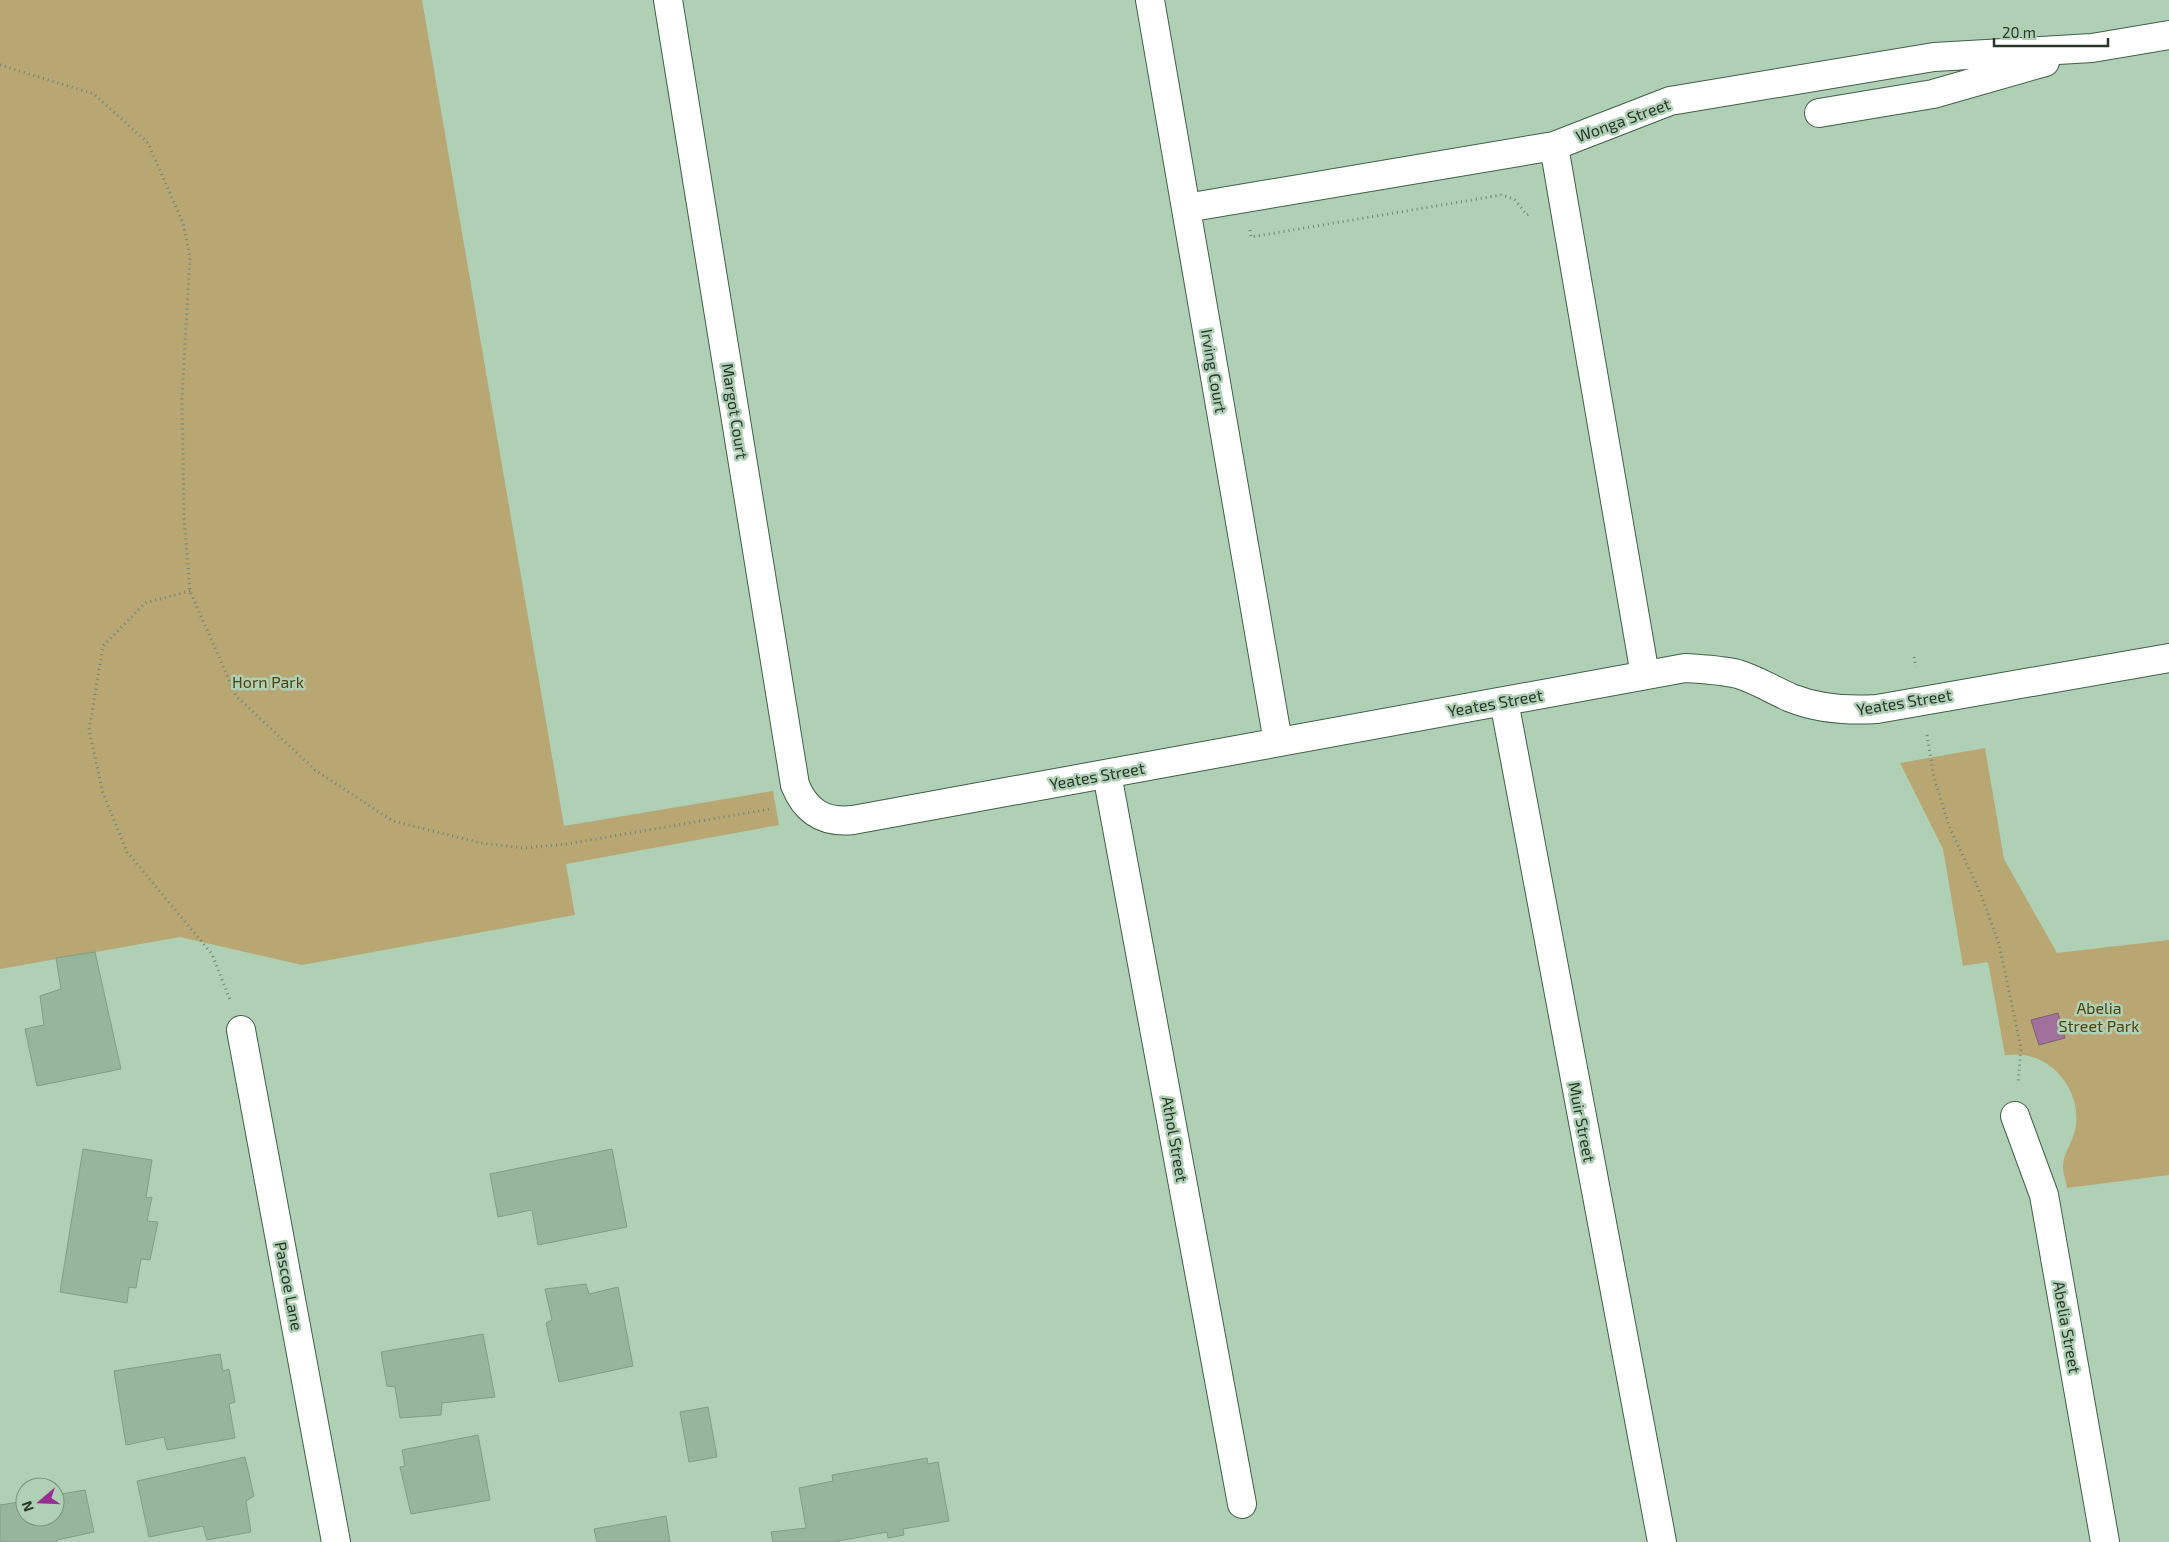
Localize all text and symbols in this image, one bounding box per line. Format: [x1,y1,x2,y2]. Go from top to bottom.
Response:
scale bar [1994,15,2108,47]
text: 20 m [2002,23,2036,41]
street label: Wonga Street [1573,94,1673,145]
street label: Irving Court [1198,328,1231,414]
street label: Margot Court [719,362,752,460]
park label: Horn Park [232,672,304,691]
street label: Yeates Street [1446,685,1544,720]
street label: Yeates Street [1855,685,1953,718]
street label: Yeates Street [1048,758,1146,793]
park label: Abelia Street Park [2059,998,2139,1035]
street label: Muir Street [1565,1080,1600,1164]
street label: Athol Street [1159,1095,1192,1183]
street label: Pascoe Lane [272,1240,307,1332]
street label: Abelia Street [2050,1279,2085,1374]
north arrow [15,1477,65,1527]
text: N [18,1499,37,1514]

